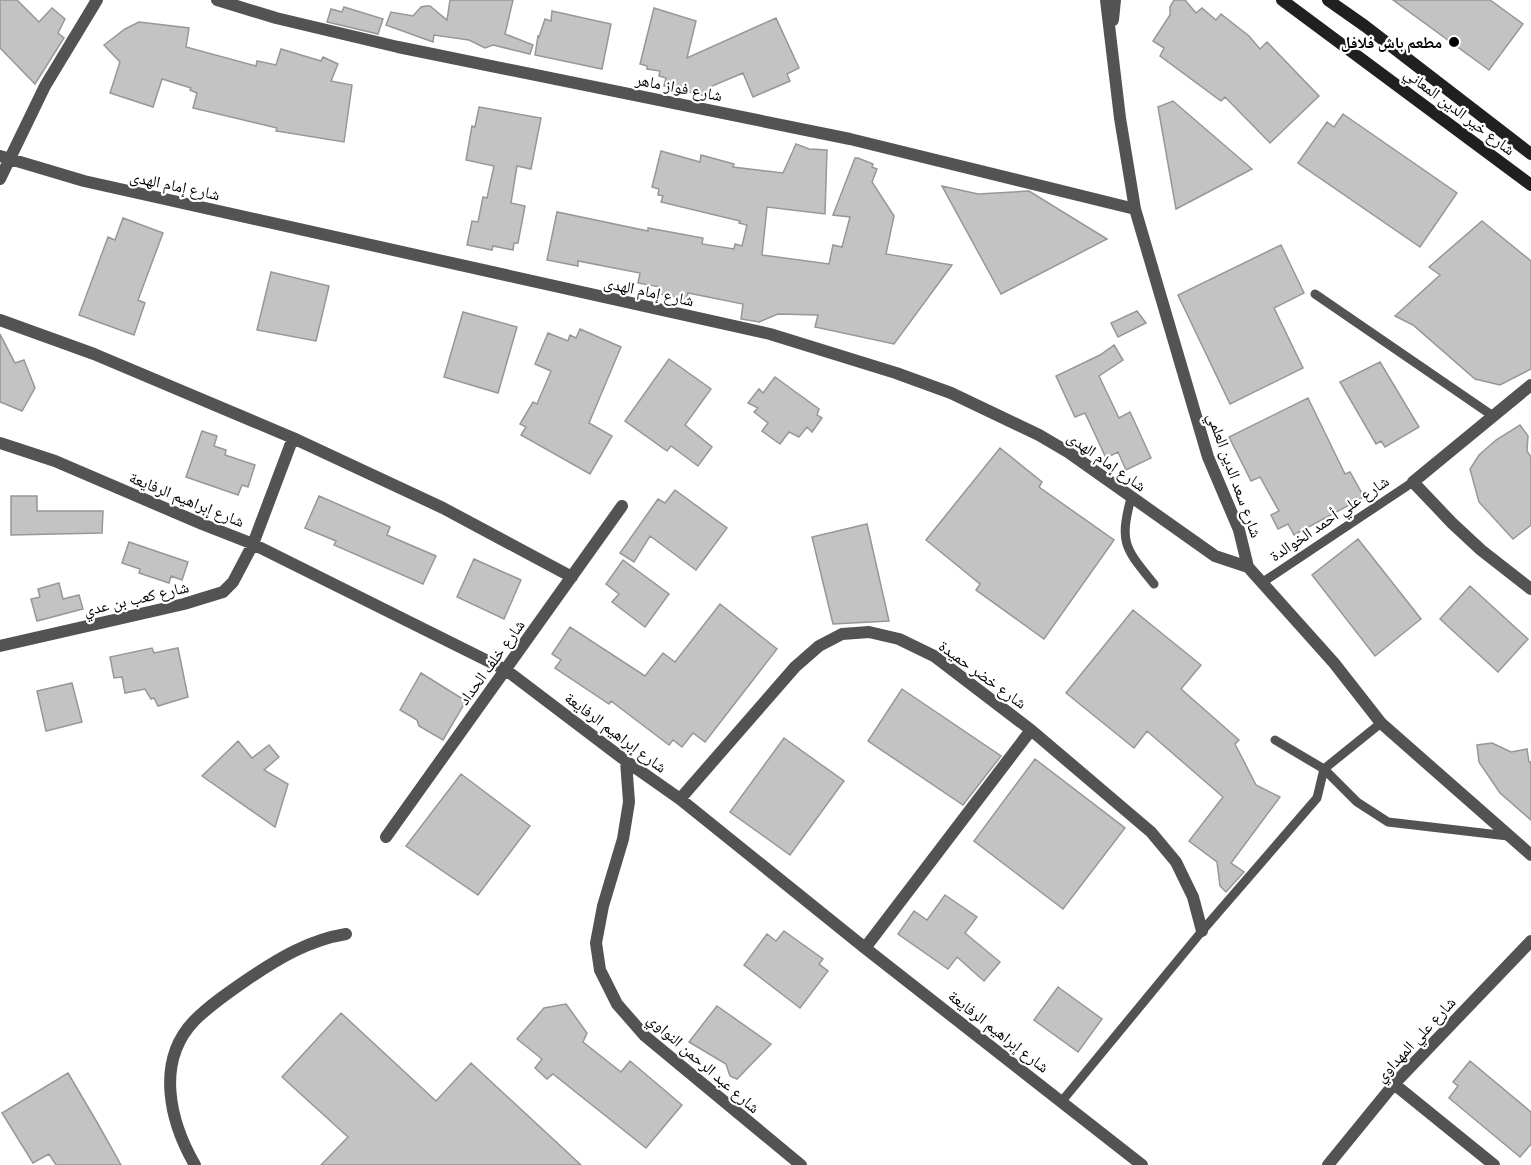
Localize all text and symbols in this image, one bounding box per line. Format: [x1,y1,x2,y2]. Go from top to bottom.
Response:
place label: مطعم باش فلافل [1341,33,1442,54]
marker: مطعم باش فلافل [1447,35,1461,49]
street label: شارع خير الدين المعاني [1399,64,1519,162]
street label: شارع فواز ماهر [633,70,724,106]
street label: شارع إمام الهدى [128,167,222,205]
street label: شارع إمام الهدى [602,273,696,311]
street label: شارع سعد الدين العلمي [1200,410,1266,541]
street label: شارع إمام الهدى [1063,427,1150,496]
street label: شارع إبراهيم الرفايعة [126,468,247,532]
street label: شارع علي أحمد الخوالدة [1266,472,1394,568]
street label: شارع كعب بن عدي [82,577,191,623]
street label: شارع خلف الحداد [454,616,530,709]
street label: شارع خضر حميدة [935,636,1030,713]
street label: شارع إبراهيم الرفايعة [560,688,670,778]
street label: شارع إبراهيم الرفايعة [944,986,1053,1077]
street label: شارع علي المهداوي [1371,993,1462,1088]
street label: شارع عبد الرحمن النواوي [642,1009,764,1120]

